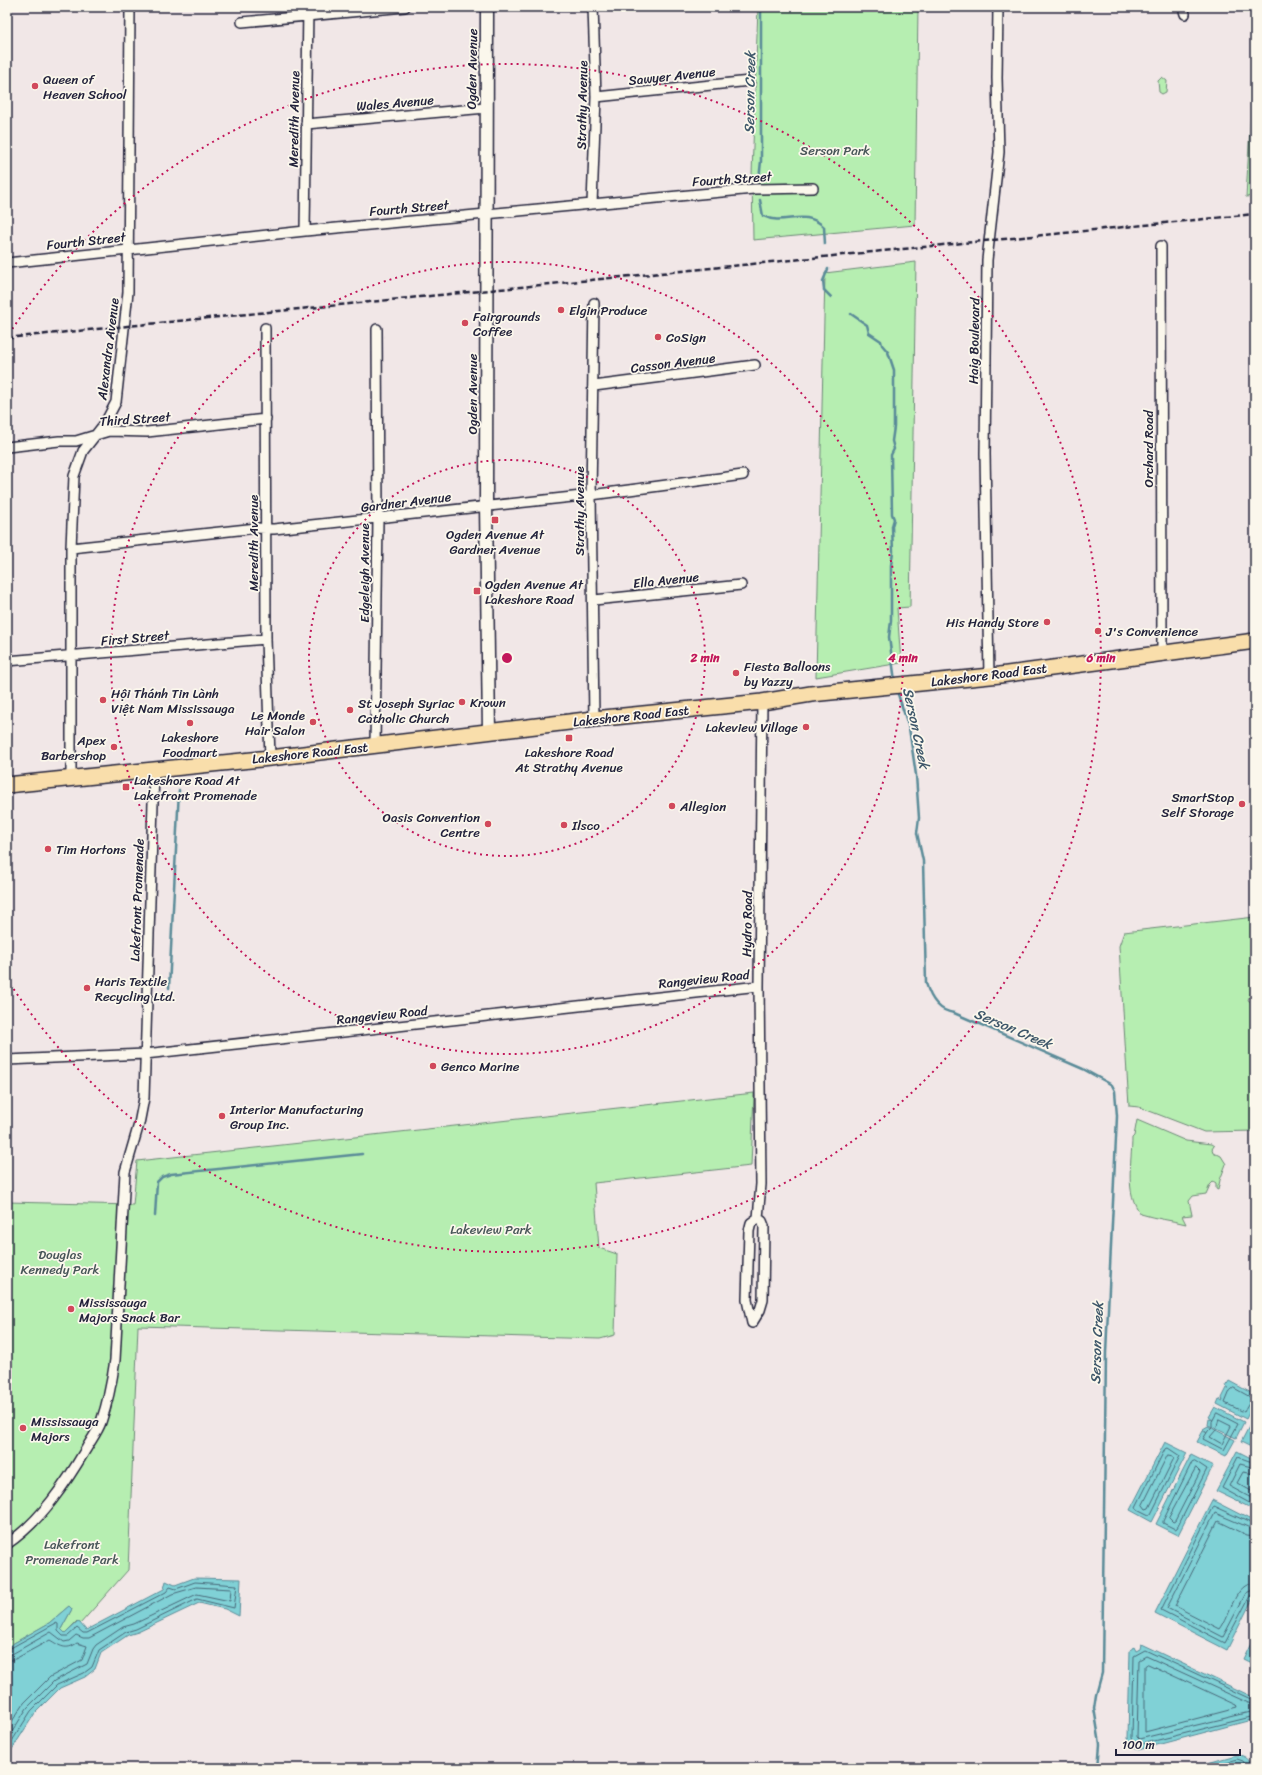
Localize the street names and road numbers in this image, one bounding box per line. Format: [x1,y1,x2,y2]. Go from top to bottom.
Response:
street label: Ogden Avenue [460,28,484,110]
street label: Strathy Avenue [570,60,594,150]
street label: Sawyer Avenue [627,60,717,92]
street label: Meredith Avenue [282,70,306,168]
street label: Wales Avenue [355,88,435,118]
street label: Fourth Street [691,165,773,193]
street label: Fourth Street [368,193,450,223]
street label: Fourth Street [45,225,128,257]
street label: Alexandra Avenue [90,297,126,402]
street label: Haig Boulevard [962,297,986,384]
street label: Casson Avenue [629,346,717,380]
street label: Ogden Avenue [461,353,484,434]
street label: Third Street [99,405,172,433]
street label: Orchard Road [1137,409,1160,488]
street label: Strathy Avenue [568,466,591,556]
street label: Gardner Avenue [360,485,453,519]
street label: Meredith Avenue [242,495,265,591]
street label: Edgeleigh Avenue [353,523,376,623]
street label: Ella Avenue [632,565,701,595]
street label: First Street [100,623,171,652]
street label: Lakeshore Road East [930,656,1049,694]
street label: Lakeshore Road East [572,698,691,734]
street label: Lakeshore Road East [251,735,370,771]
street label: Lakefront Promenade [123,838,151,962]
street label: Hydro Road [735,890,759,957]
street label: Rangeview Road [657,963,752,995]
street label: Rangeview Road [335,999,430,1031]

